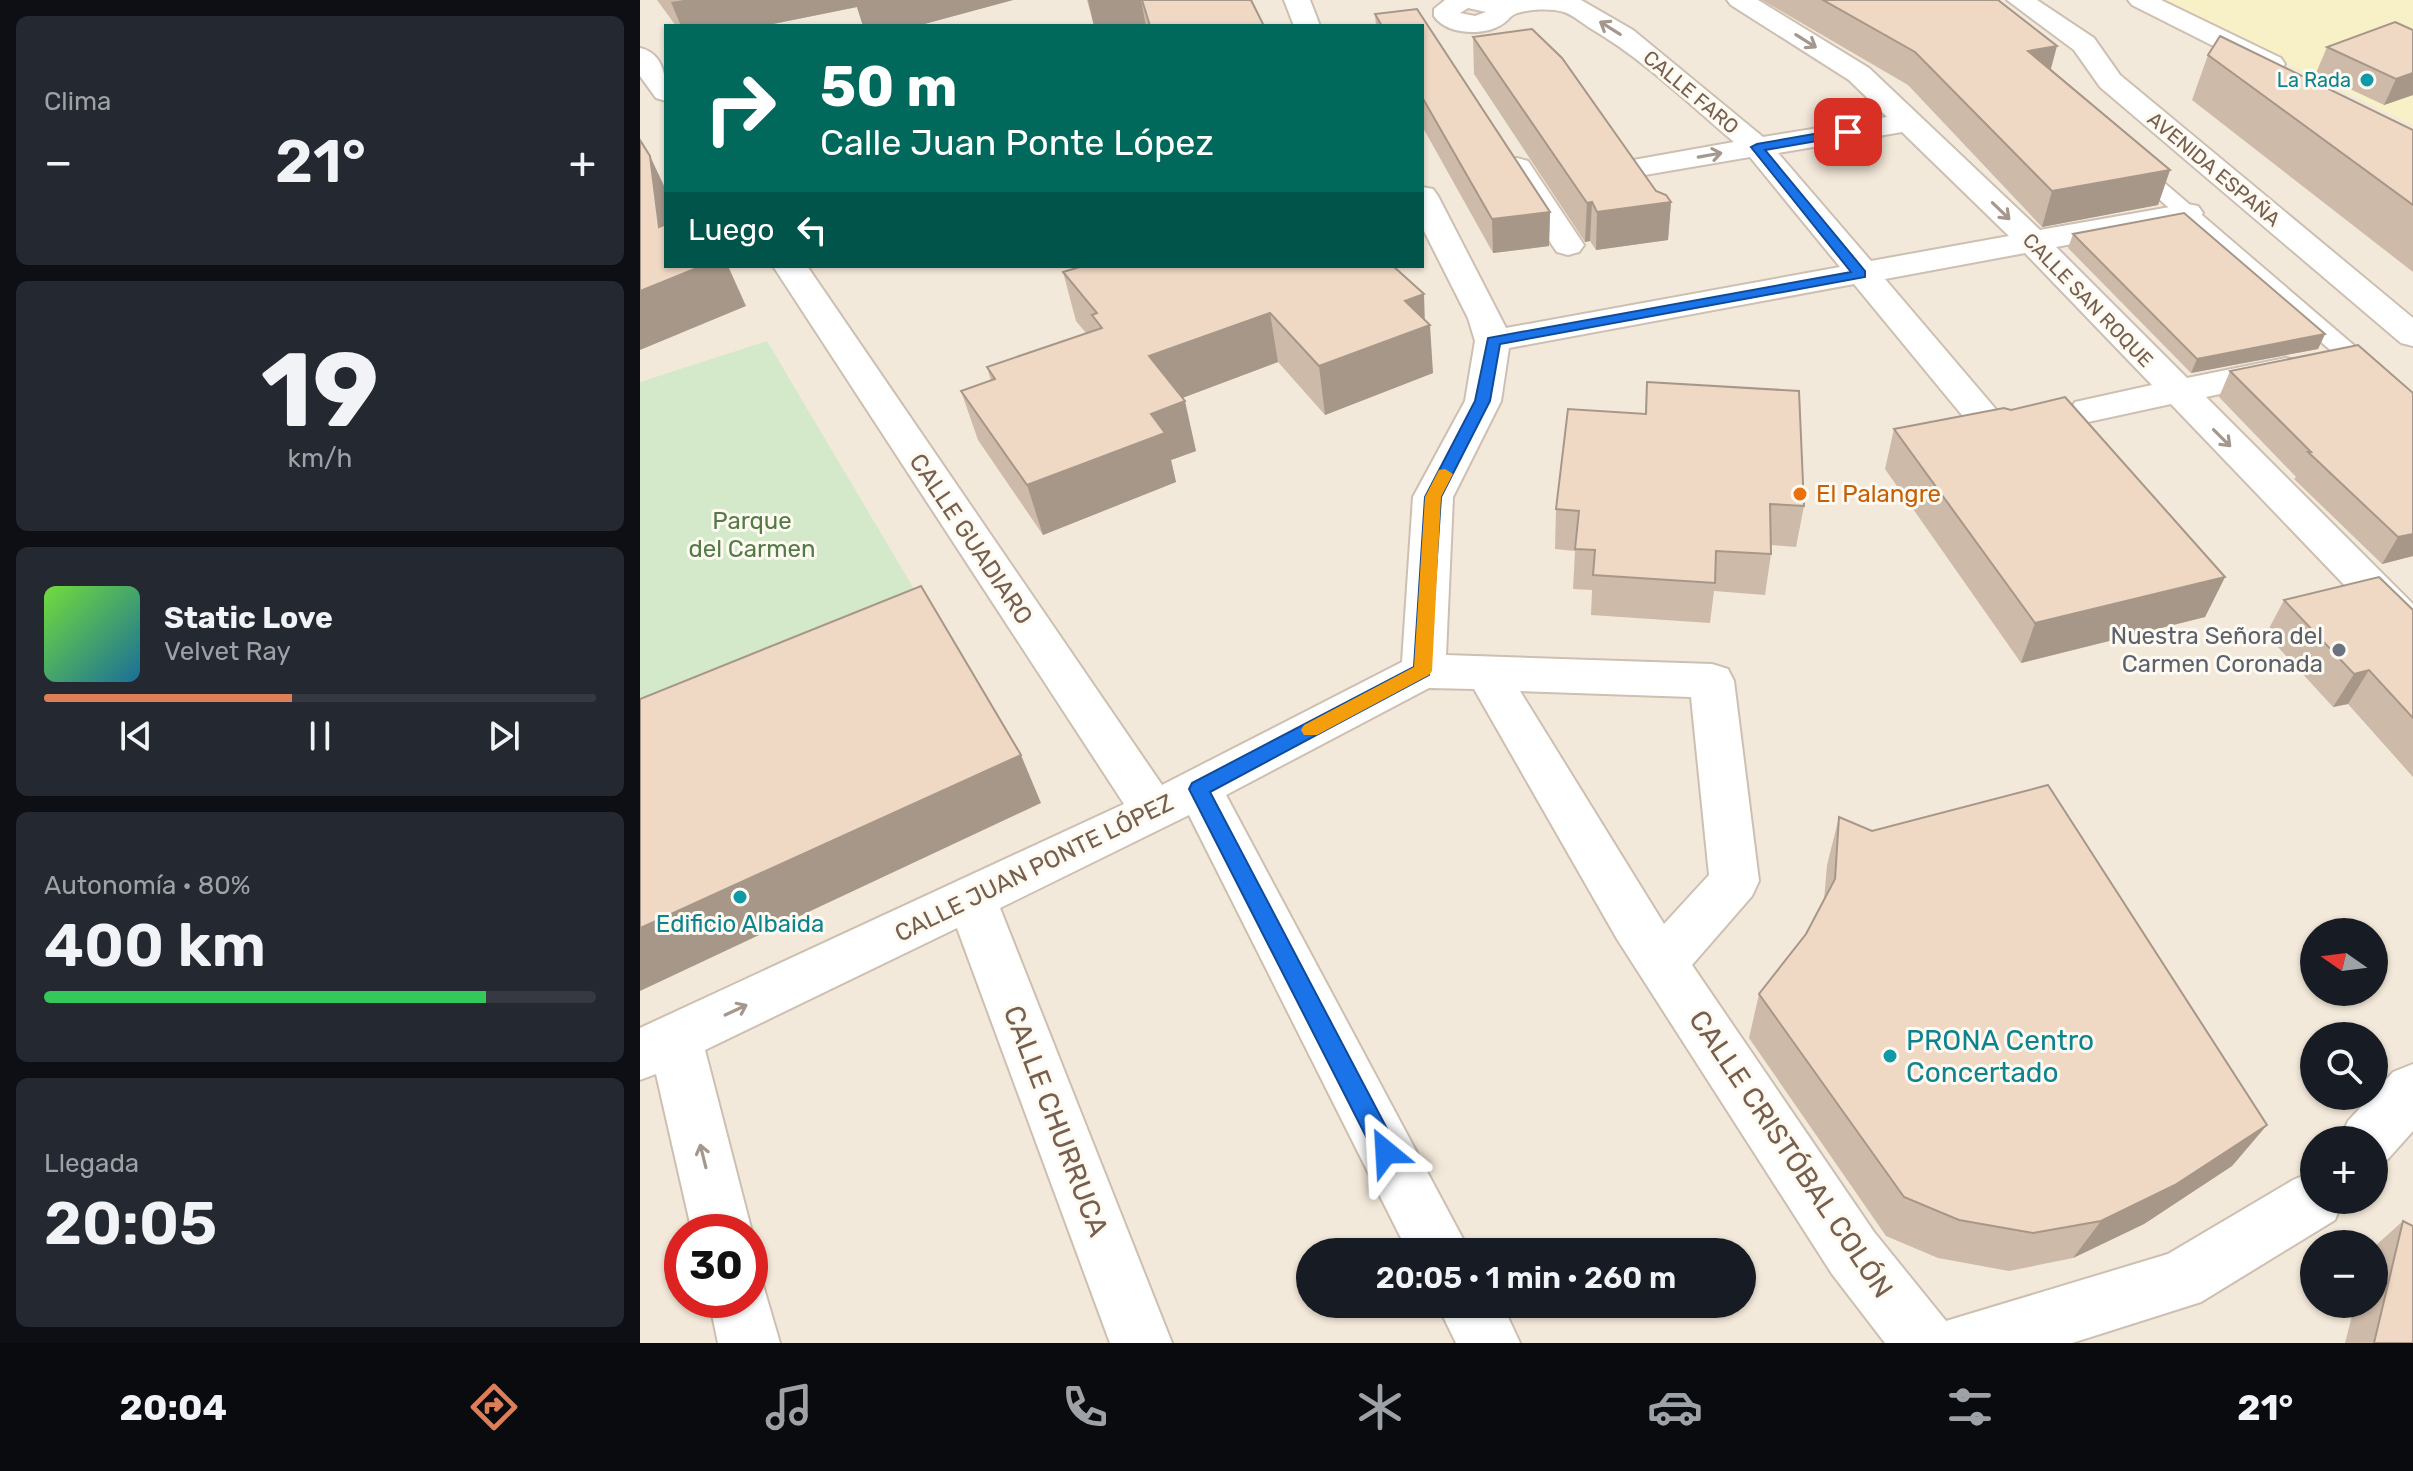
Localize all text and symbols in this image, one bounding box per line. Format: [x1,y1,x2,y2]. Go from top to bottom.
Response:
one-way arrow [1599,19,1622,35]
one-way arrow [1794,33,1817,49]
street label: CALLE FARO [1638,45,1744,139]
text: 50 m [820,54,957,120]
icon: right [688,56,792,160]
place label: La Rada [2277,68,2351,92]
marker: La Rada [2358,71,2376,89]
text: Clima [44,86,111,117]
pin [1814,98,1882,166]
street label: AVENIDA ESPAÑA [2143,107,2285,231]
icon: arrive [1826,110,1870,154]
text: Calle Juan Ponte López [820,121,1214,164]
text: 21° [275,126,366,197]
text: − [44,136,73,188]
text: + [569,136,596,188]
one-way arrow [1697,147,1722,162]
one-way arrow [1991,202,2011,221]
icon: left [790,208,834,252]
text: Luego [688,212,774,248]
street label: CALLE SAN ROQUE [2018,228,2158,372]
text: 19 [261,329,379,452]
one-way arrow [2212,428,2232,447]
text: km/h [288,443,352,474]
street label: CALLE GUADIARO [904,449,1038,629]
place label: El Palangre [1816,480,1941,508]
marker: El Palangre [1791,485,1809,503]
park label: Parque del Carmen [688,507,816,563]
text: Static Love [164,600,333,636]
place label: Nuestra Señora del Carmen Coronada [2110,622,2323,678]
text: Velvet Ray [164,636,291,667]
marker: Nuestra Señora del Carmen Coronada [2330,641,2348,659]
icon: previous [114,714,158,758]
icon: pause [298,714,342,758]
icon: next [482,714,526,758]
street label: CALLE JUAN PONTE LÓPEZ [890,788,1178,948]
text: Autonomía · 80% [44,870,251,901]
marker: Edificio Albaida [731,888,749,906]
text: 400 km [44,910,266,981]
place label: Edificio Albaida [656,910,824,938]
north arrow [2300,918,2388,1006]
map controls [2300,918,2388,1318]
street label: CALLE CHURRUCA [997,1001,1115,1241]
one-way arrow [724,1002,748,1017]
street label: CALLE CRISTÓBAL COLÓN [1682,1004,1900,1304]
button: search [2300,1022,2388,1110]
place label: PRONA Centro Concertado [1906,1024,2094,1089]
marker: PRONA Centro Concertado [1881,1047,1899,1065]
position arrow [1344,1110,1428,1194]
button: + [2300,1126,2388,1214]
one-way arrow [695,1144,710,1170]
text: Llegada [44,1148,139,1179]
text: 20:05 [44,1188,217,1259]
speed limit sign: 30 [664,1214,768,1318]
button: − [2300,1230,2388,1318]
text: 20:05 · 1 min · 260 m [1376,1260,1676,1296]
icon: directions [466,1379,522,1435]
icon: music [761,1379,817,1435]
icon: phone [1057,1379,1113,1435]
icon: climate [1352,1379,1408,1435]
icon: car [1647,1379,1703,1435]
icon: filters [1942,1379,1998,1435]
text: 20:04 [120,1386,227,1429]
text: 21° [2237,1386,2293,1429]

